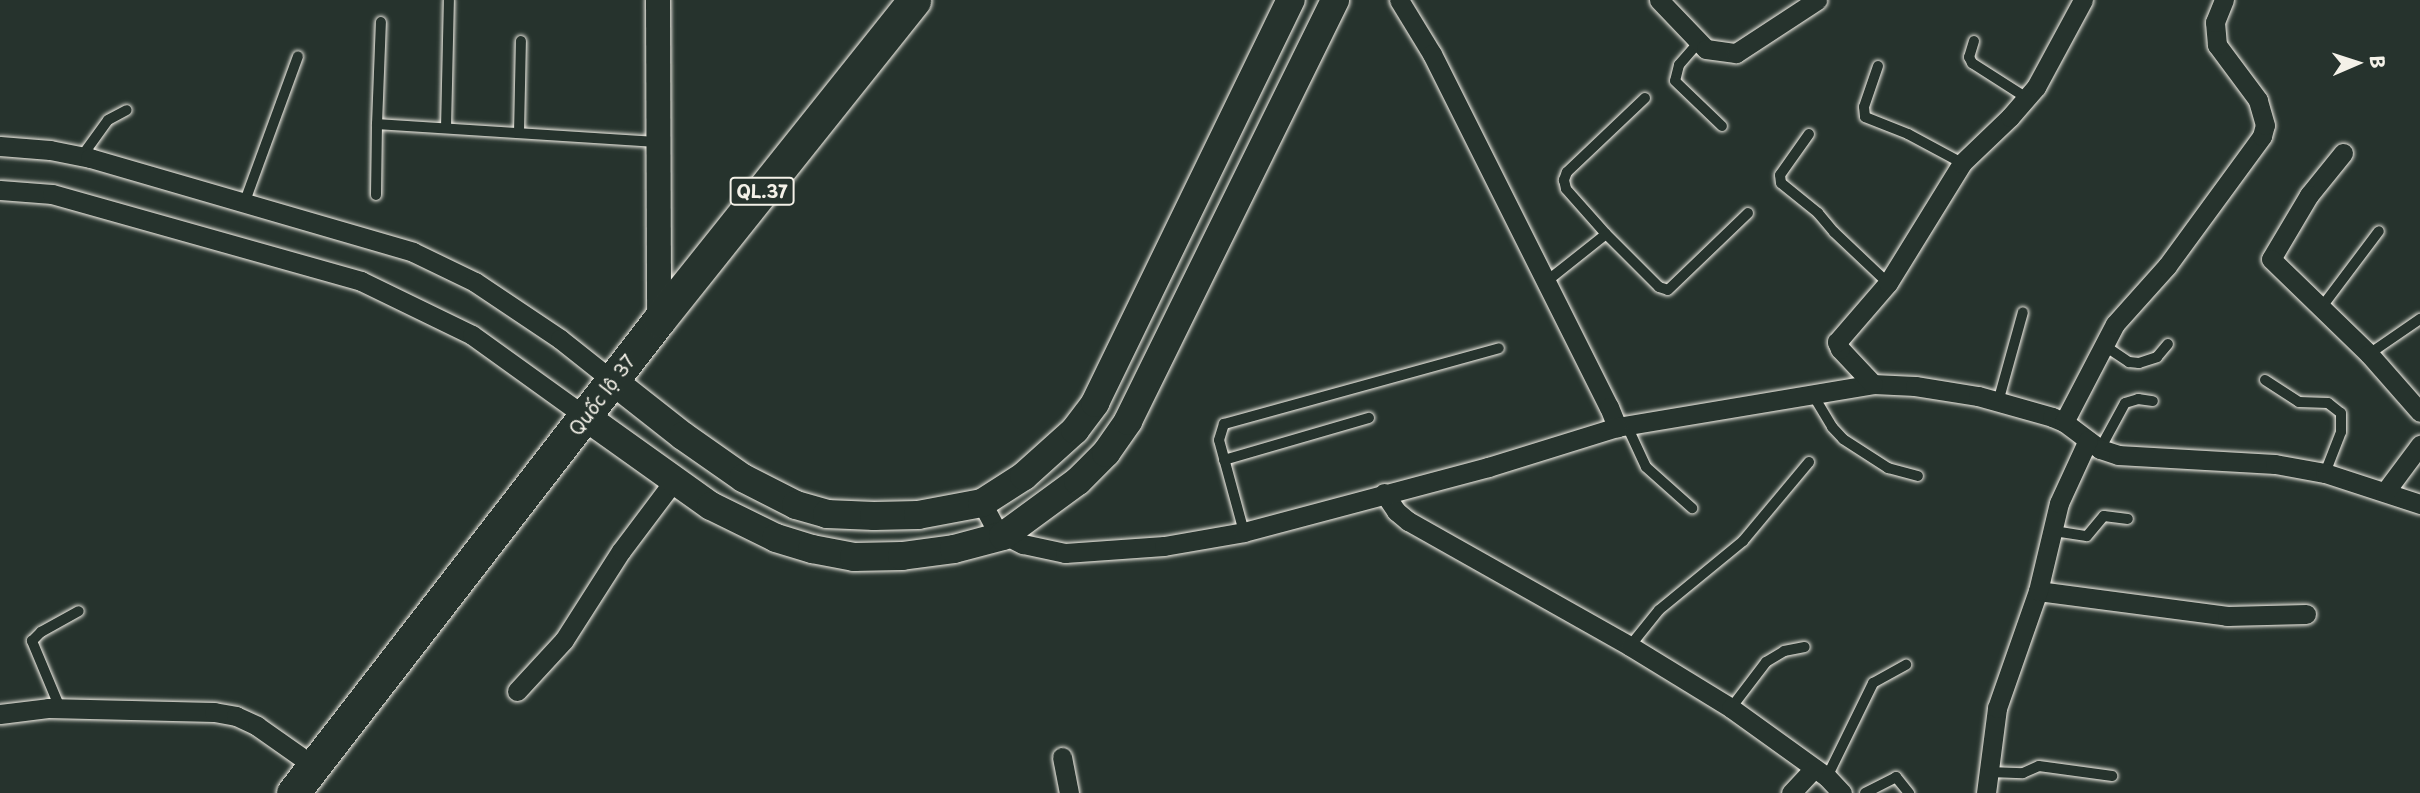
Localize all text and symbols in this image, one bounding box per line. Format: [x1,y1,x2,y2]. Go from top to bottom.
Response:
north arrow [2322,28,2392,98]
text: B [2364,55,2392,69]
road number: QL.37 [729,176,795,206]
street label: Quốc lộ 37 [564,349,640,441]

